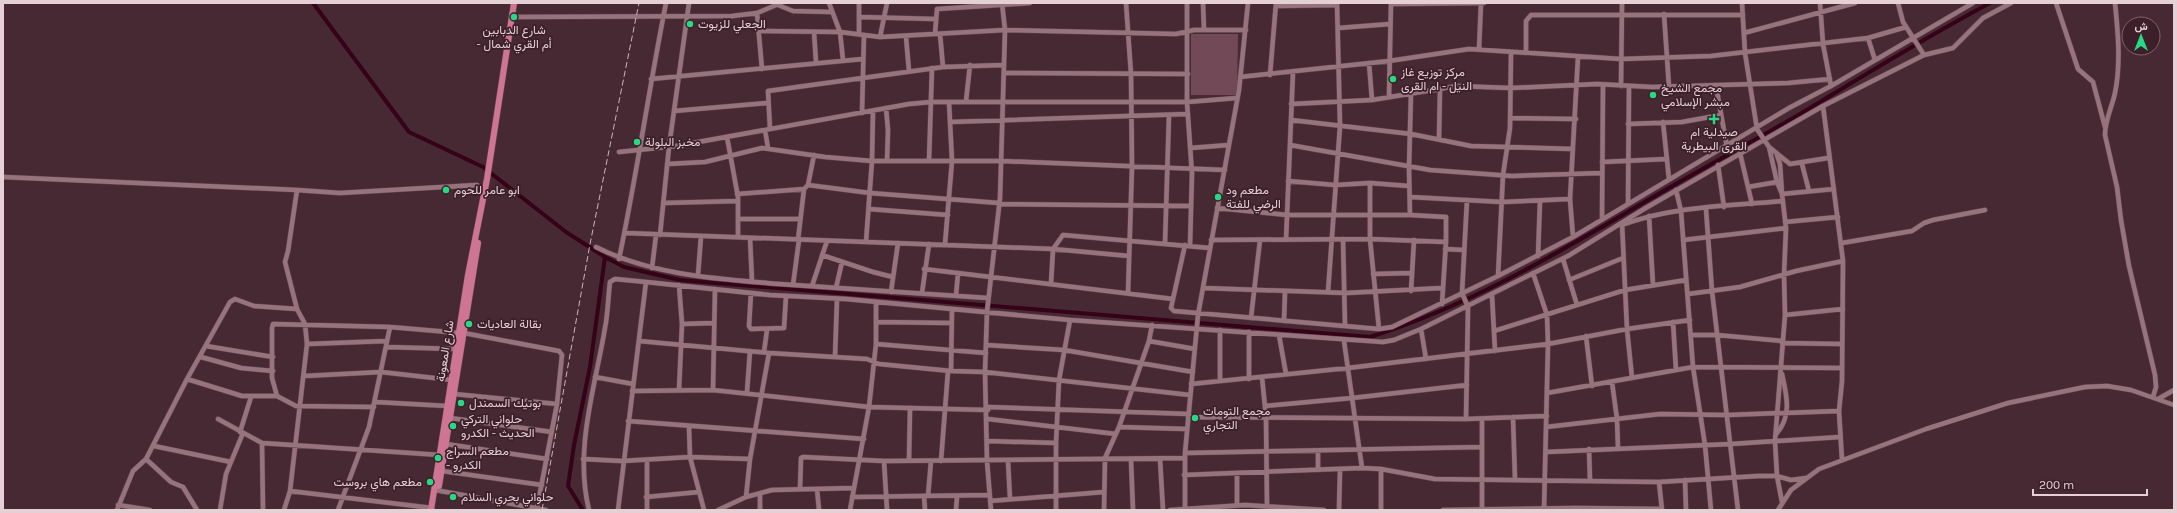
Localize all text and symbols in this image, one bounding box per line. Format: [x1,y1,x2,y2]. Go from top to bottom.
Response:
marker: شارع الدبابين - أم القري شمال [509,12,519,22]
north arrow [2121,16,2161,56]
place label: الجعلي للزيوت [698,17,766,34]
marker: الجعلي للزيوت [685,19,695,29]
text: ش [2134,20,2148,33]
place label: شارع الدبابين - أم القري شمال [476,23,552,54]
place label: مركز توزيع غاز النيل - ام القرى [1400,65,1472,94]
marker: مركز توزيع غاز النيل - ام القرى [1388,74,1398,84]
place label: مجمع الشيخ مبشر الإسلامي [1661,81,1730,112]
marker: مجمع الشيخ مبشر الإسلامي [1648,90,1658,100]
marker: صيدلية ام القرى البيطرية [1709,114,1719,124]
place label: صيدلية ام القرى البيطرية [1681,125,1747,154]
place label: مخبز البلولة [645,135,700,150]
marker: مخبز البلولة [632,137,642,147]
place label: ابو عامر للحوم [454,183,520,198]
place label: مطعم ود الرضي للفتة [1226,183,1281,214]
marker: ابو عامر للحوم [441,185,451,195]
marker: مطعم ود الرضي للفتة [1213,192,1223,202]
place label: بقالة العاديات [477,317,542,331]
street label: شارع المعونة [433,319,459,383]
marker: بقالة العاديات [464,319,474,329]
place label: بوتيك السمندل [469,396,541,411]
marker: بوتيك السمندل [456,398,466,408]
place label: مجمع التومات التجاري [1203,404,1270,435]
place label: حلواني التركي الحديث - الكدرو [461,412,535,441]
marker: مجمع التومات التجاري [1190,413,1200,423]
marker: حلواني التركي الحديث - الكدرو [448,421,458,431]
place label: مطعم السراج - الكدرو [446,444,509,473]
marker: مطعم السراج - الكدرو [433,453,443,463]
scale bar [2033,471,2147,497]
place label: مطعم هاي بروست [333,475,422,492]
marker: مطعم هاي بروست [425,477,435,487]
text: 200 m [2039,478,2074,492]
place label: حلواني بحري السلام [461,490,553,507]
marker: حلواني بحري السلام [448,492,458,502]

